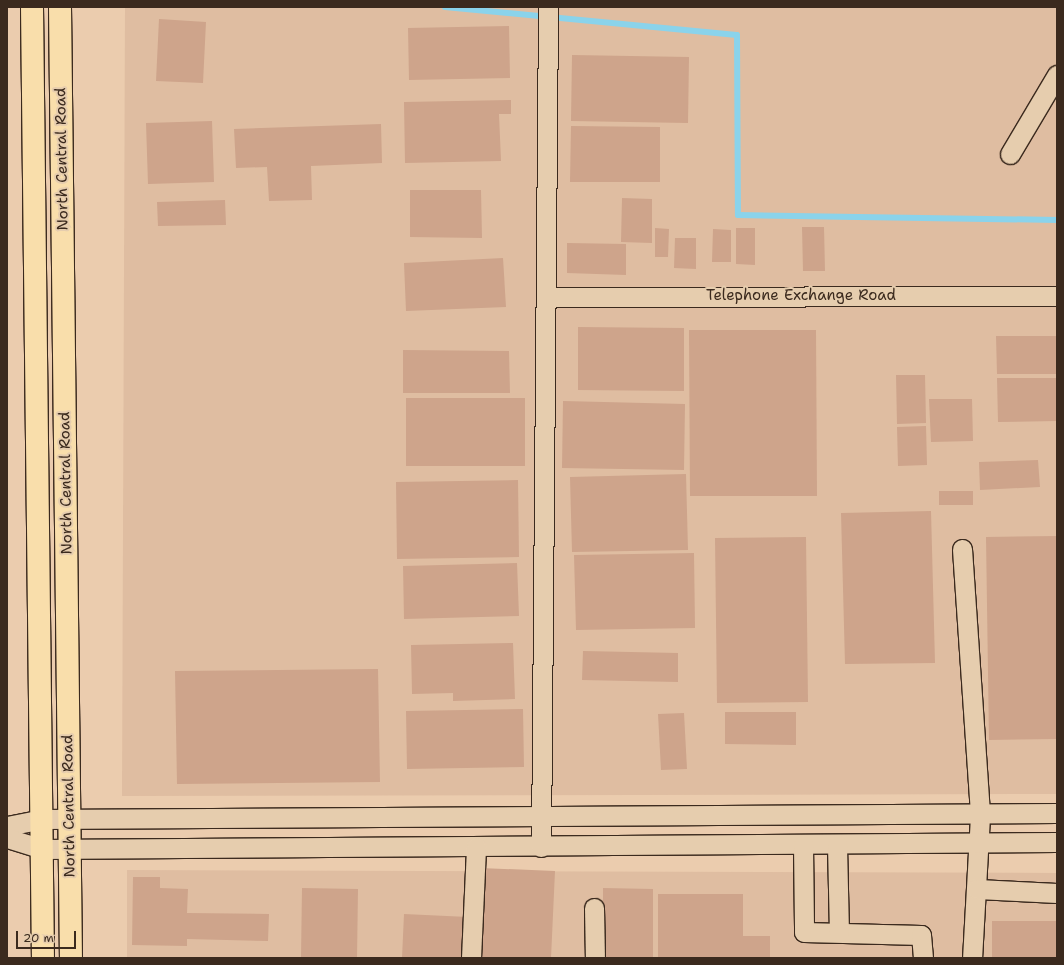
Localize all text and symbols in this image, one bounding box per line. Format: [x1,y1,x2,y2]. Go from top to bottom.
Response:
street label: North Central Road [52,87,72,231]
street label: Telephone Exchange Road [706,287,896,305]
street label: North Central Road [56,411,76,555]
street label: North Central Road [59,734,79,878]
scale bar [18,923,78,949]
text: 20 m [23,930,54,946]

